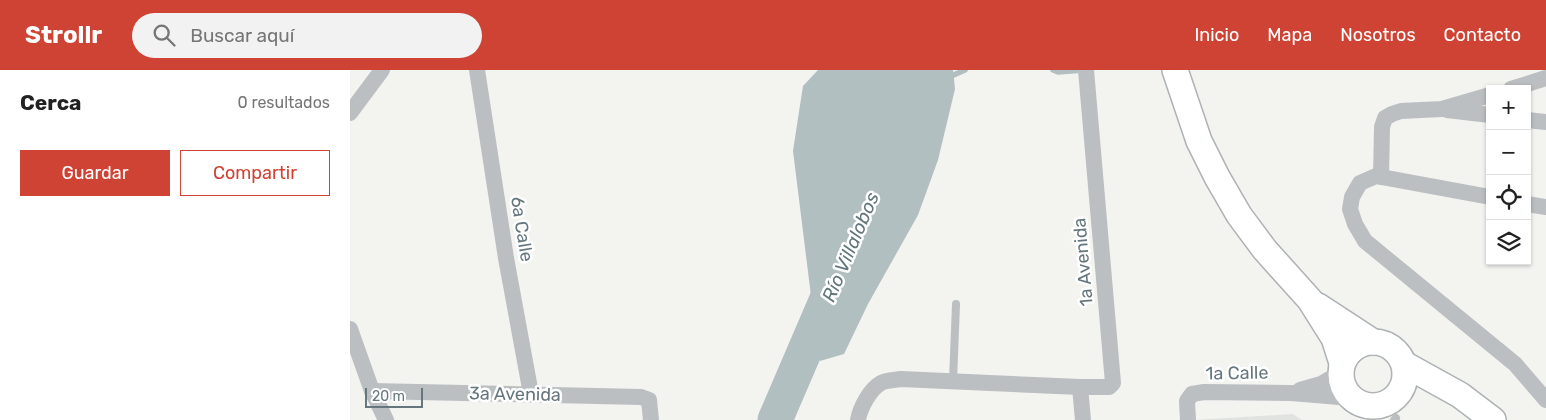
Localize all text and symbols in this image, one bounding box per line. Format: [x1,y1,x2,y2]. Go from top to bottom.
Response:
search box [132,13,482,58]
text: Strollr [25,21,102,49]
icon: search [150,21,178,49]
text: Buscar aquí [190,24,294,47]
text: Inicio [1194,24,1239,46]
text: Mapa [1267,24,1312,46]
text: Nosotros [1340,24,1416,46]
text: Contacto [1444,24,1521,46]
map controls [1486,85,1531,265]
button: + [1486,85,1531,130]
text: Cerca [20,90,81,115]
text: 0 resultados [237,93,330,112]
button: − [1486,130,1531,175]
button: Guardar [20,150,170,196]
button: Compartir [180,150,330,196]
button: locate [1486,175,1531,220]
water label: Río Villalobos [817,189,884,306]
street label: 6a Calle [506,195,538,263]
street label: 1a Avenida [1068,217,1098,307]
button: layers [1486,220,1531,265]
street label: 1a Calle [1205,361,1269,385]
street label: 3a Avenida [469,382,561,406]
scale bar [365,385,422,408]
text: 20 m [372,388,405,405]

